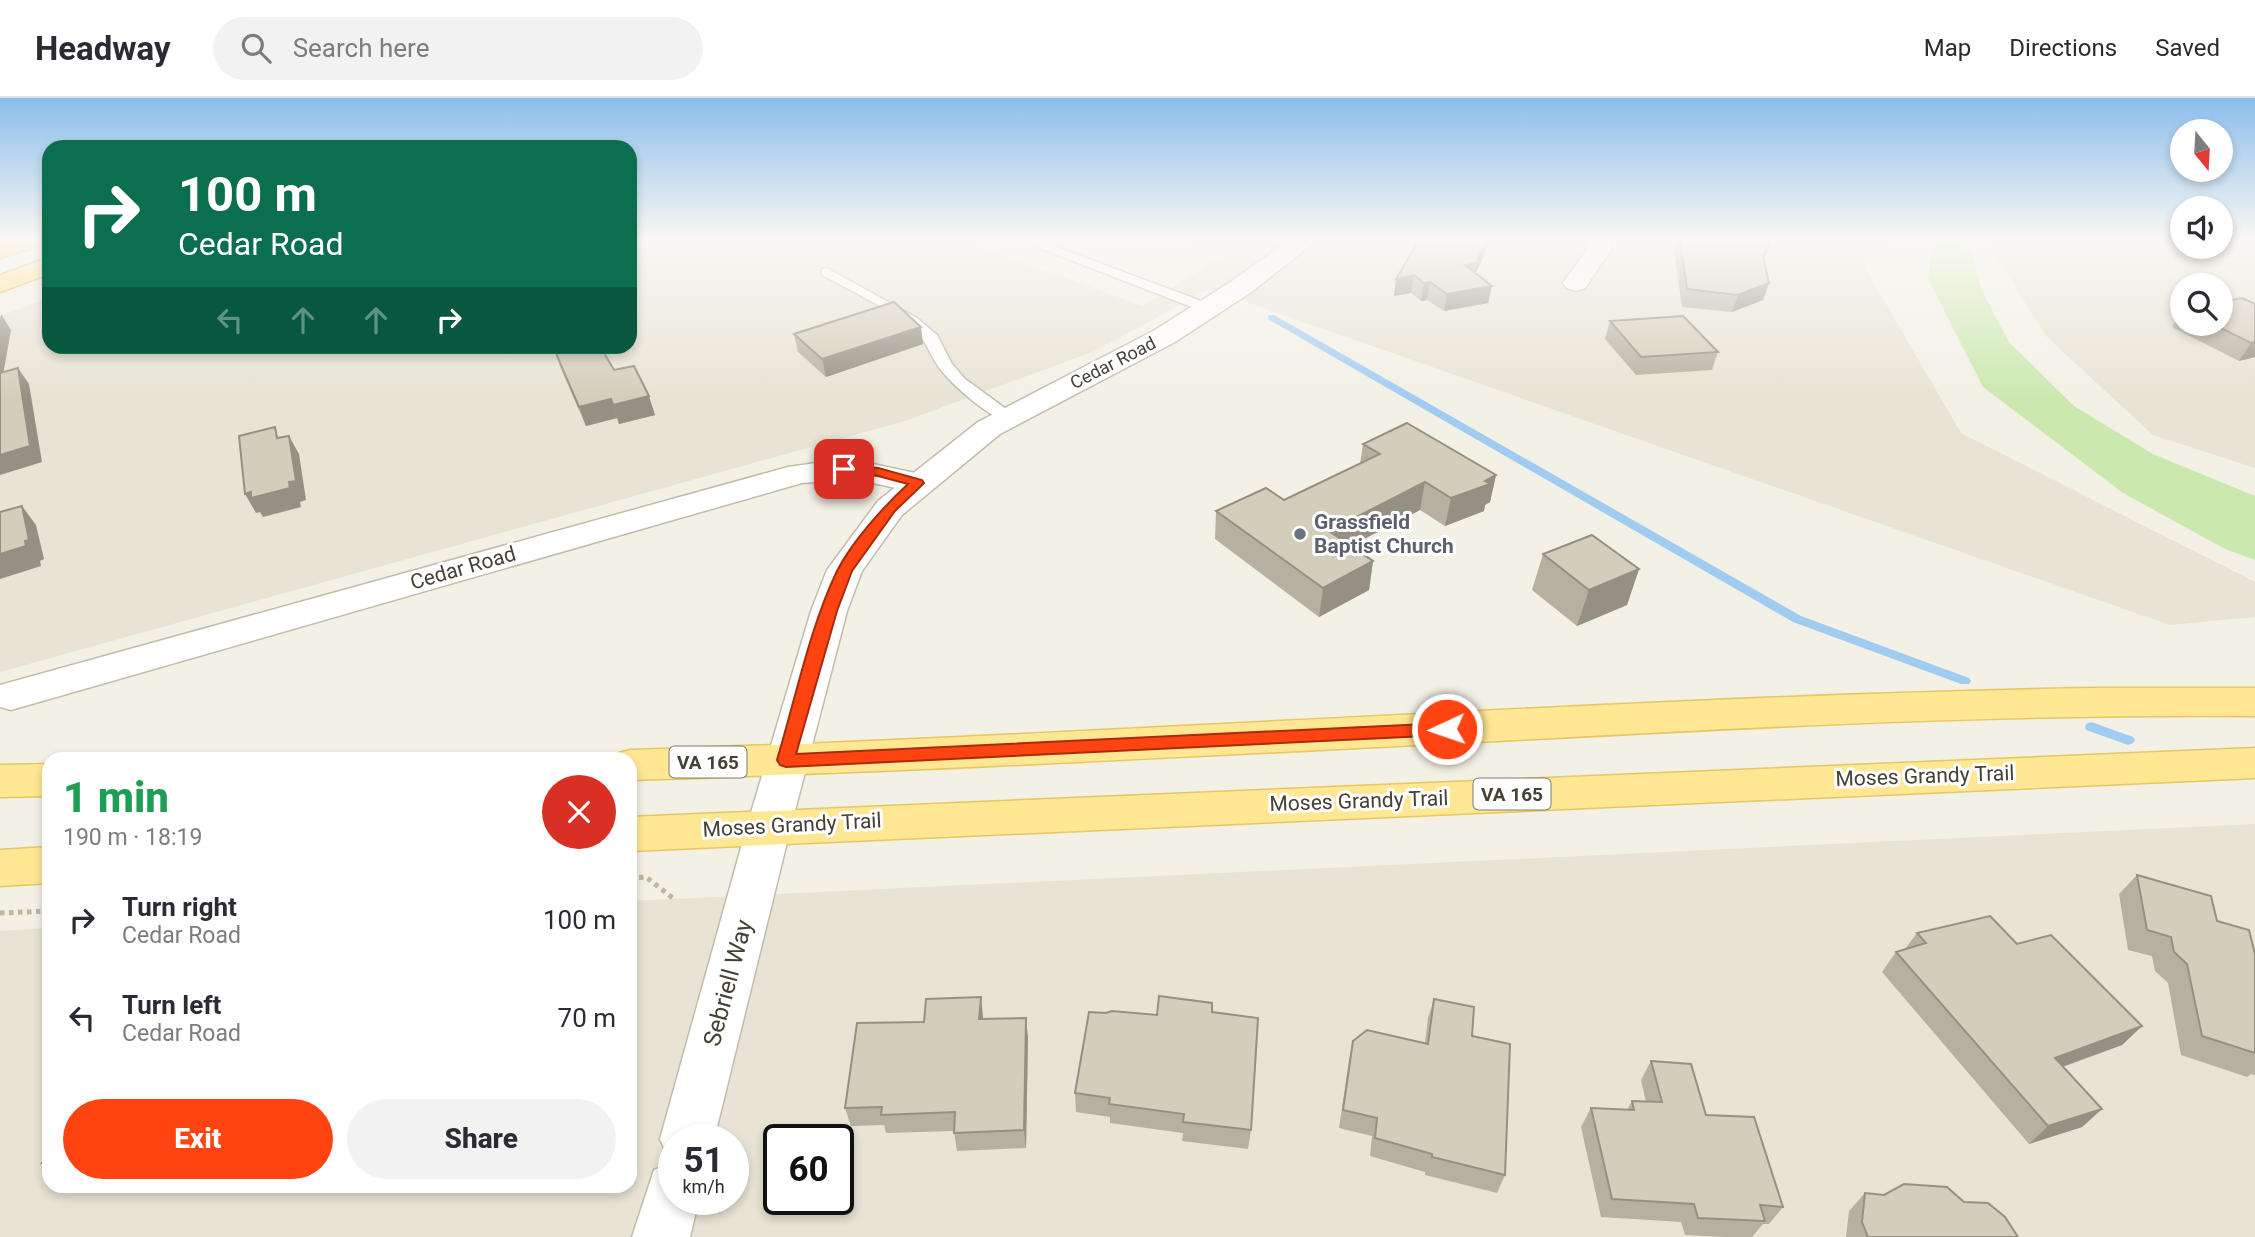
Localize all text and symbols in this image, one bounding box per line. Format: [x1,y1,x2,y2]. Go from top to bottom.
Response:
search box [213,17,703,80]
text: Headway [35,29,171,68]
icon: search [237,29,275,67]
text: Search here [293,33,429,63]
text: Map [1924,34,1971,62]
text: Directions [2009,34,2117,62]
text: Saved [2155,34,2220,62]
north arrow [2170,119,2233,182]
map controls [2170,119,2233,336]
text: 100 m [178,166,317,223]
icon: right [63,168,154,259]
button: sound [2170,196,2233,259]
text: Cedar Road [178,225,343,263]
button: search [2170,273,2233,336]
icon: left [211,301,249,339]
icon: ahead [284,301,322,339]
icon: ahead [357,301,395,339]
icon: right [430,301,468,339]
street label: Cedar Road [1067,332,1159,393]
pin [814,439,874,499]
icon: arrive [825,450,863,488]
place label: Grassfield Baptist Church [1314,510,1454,558]
marker: Grassfield Baptist Church [1292,526,1308,542]
street label: Cedar Road [407,541,519,595]
position arrow [1410,692,1484,766]
road number: VA 165 [670,747,746,778]
street label: Moses Grandy Trail [1835,761,2015,791]
text: 1 min [63,773,169,822]
button: close [542,775,616,849]
road number: VA 165 [1474,778,1550,810]
street label: Moses Grandy Trail [1269,786,1449,816]
street label: Moses Grandy Trail [702,808,882,842]
text: 190 m · 18:19 [63,824,202,851]
text: Turn right [122,892,237,922]
icon: right [63,901,101,939]
text: 100 m [543,905,616,935]
street label: Sebriell Way [698,916,759,1049]
text: Cedar Road [122,922,241,949]
text: Turn left [122,990,221,1020]
icon: left [63,999,101,1037]
text: 70 m [558,1003,616,1033]
text: Cedar Road [122,1020,241,1047]
button: Exit [63,1099,333,1179]
button: Share [347,1099,616,1179]
speed limit sign: 60 [763,1124,854,1215]
text: 51 [683,1140,724,1181]
text: km/h [682,1176,725,1197]

